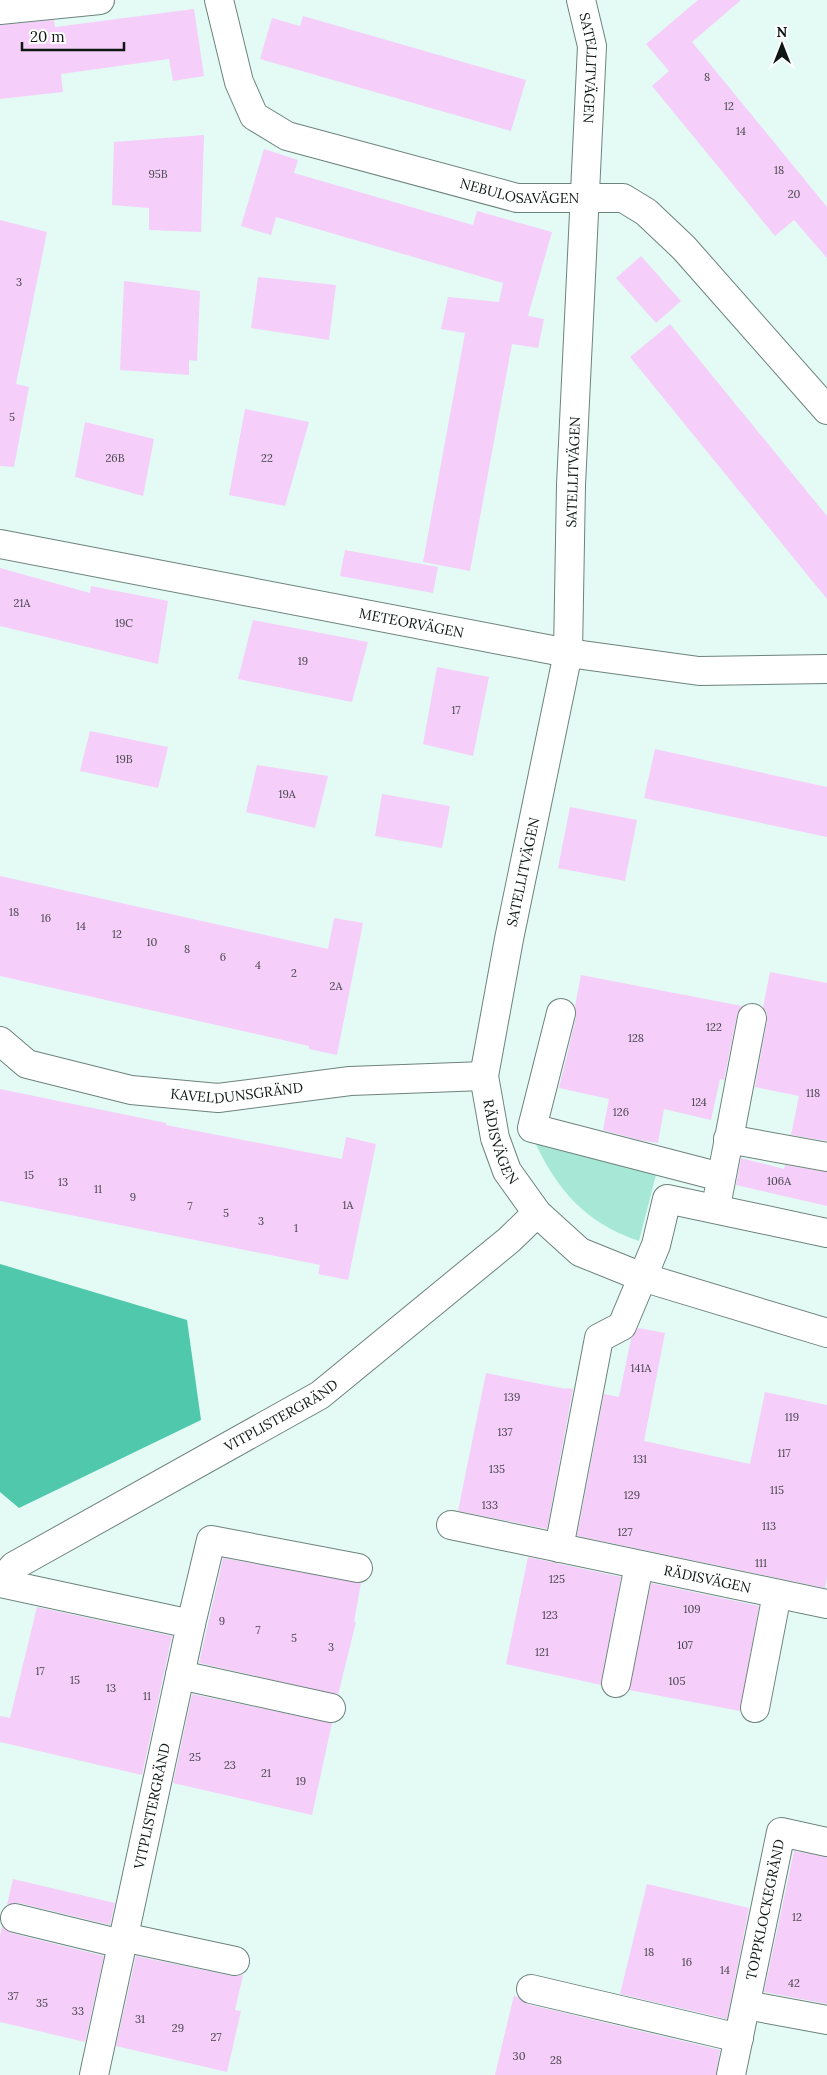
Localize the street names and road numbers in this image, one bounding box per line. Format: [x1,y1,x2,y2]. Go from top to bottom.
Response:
street label: SATELLITVÄGEN [575,11,601,124]
street label: NEBULOSAVÄGEN [458,174,579,207]
street label: SATELLITVÄGEN [562,416,584,528]
street label: METEORVÄGEN [358,604,466,642]
street label: SATELLITVÄGEN [503,815,543,928]
street label: KAVELDUNSGRÄND [170,1078,304,1107]
street label: RÄDISVÄGEN [479,1098,523,1188]
street label: VITPLISTERGRÄND [220,1375,342,1456]
street label: RÄDISVÄGEN [662,1561,753,1597]
street label: VITPLISTERGRÄND [130,1741,174,1872]
street label: TOPPKLOCKEGRÄND [742,1837,788,1982]

